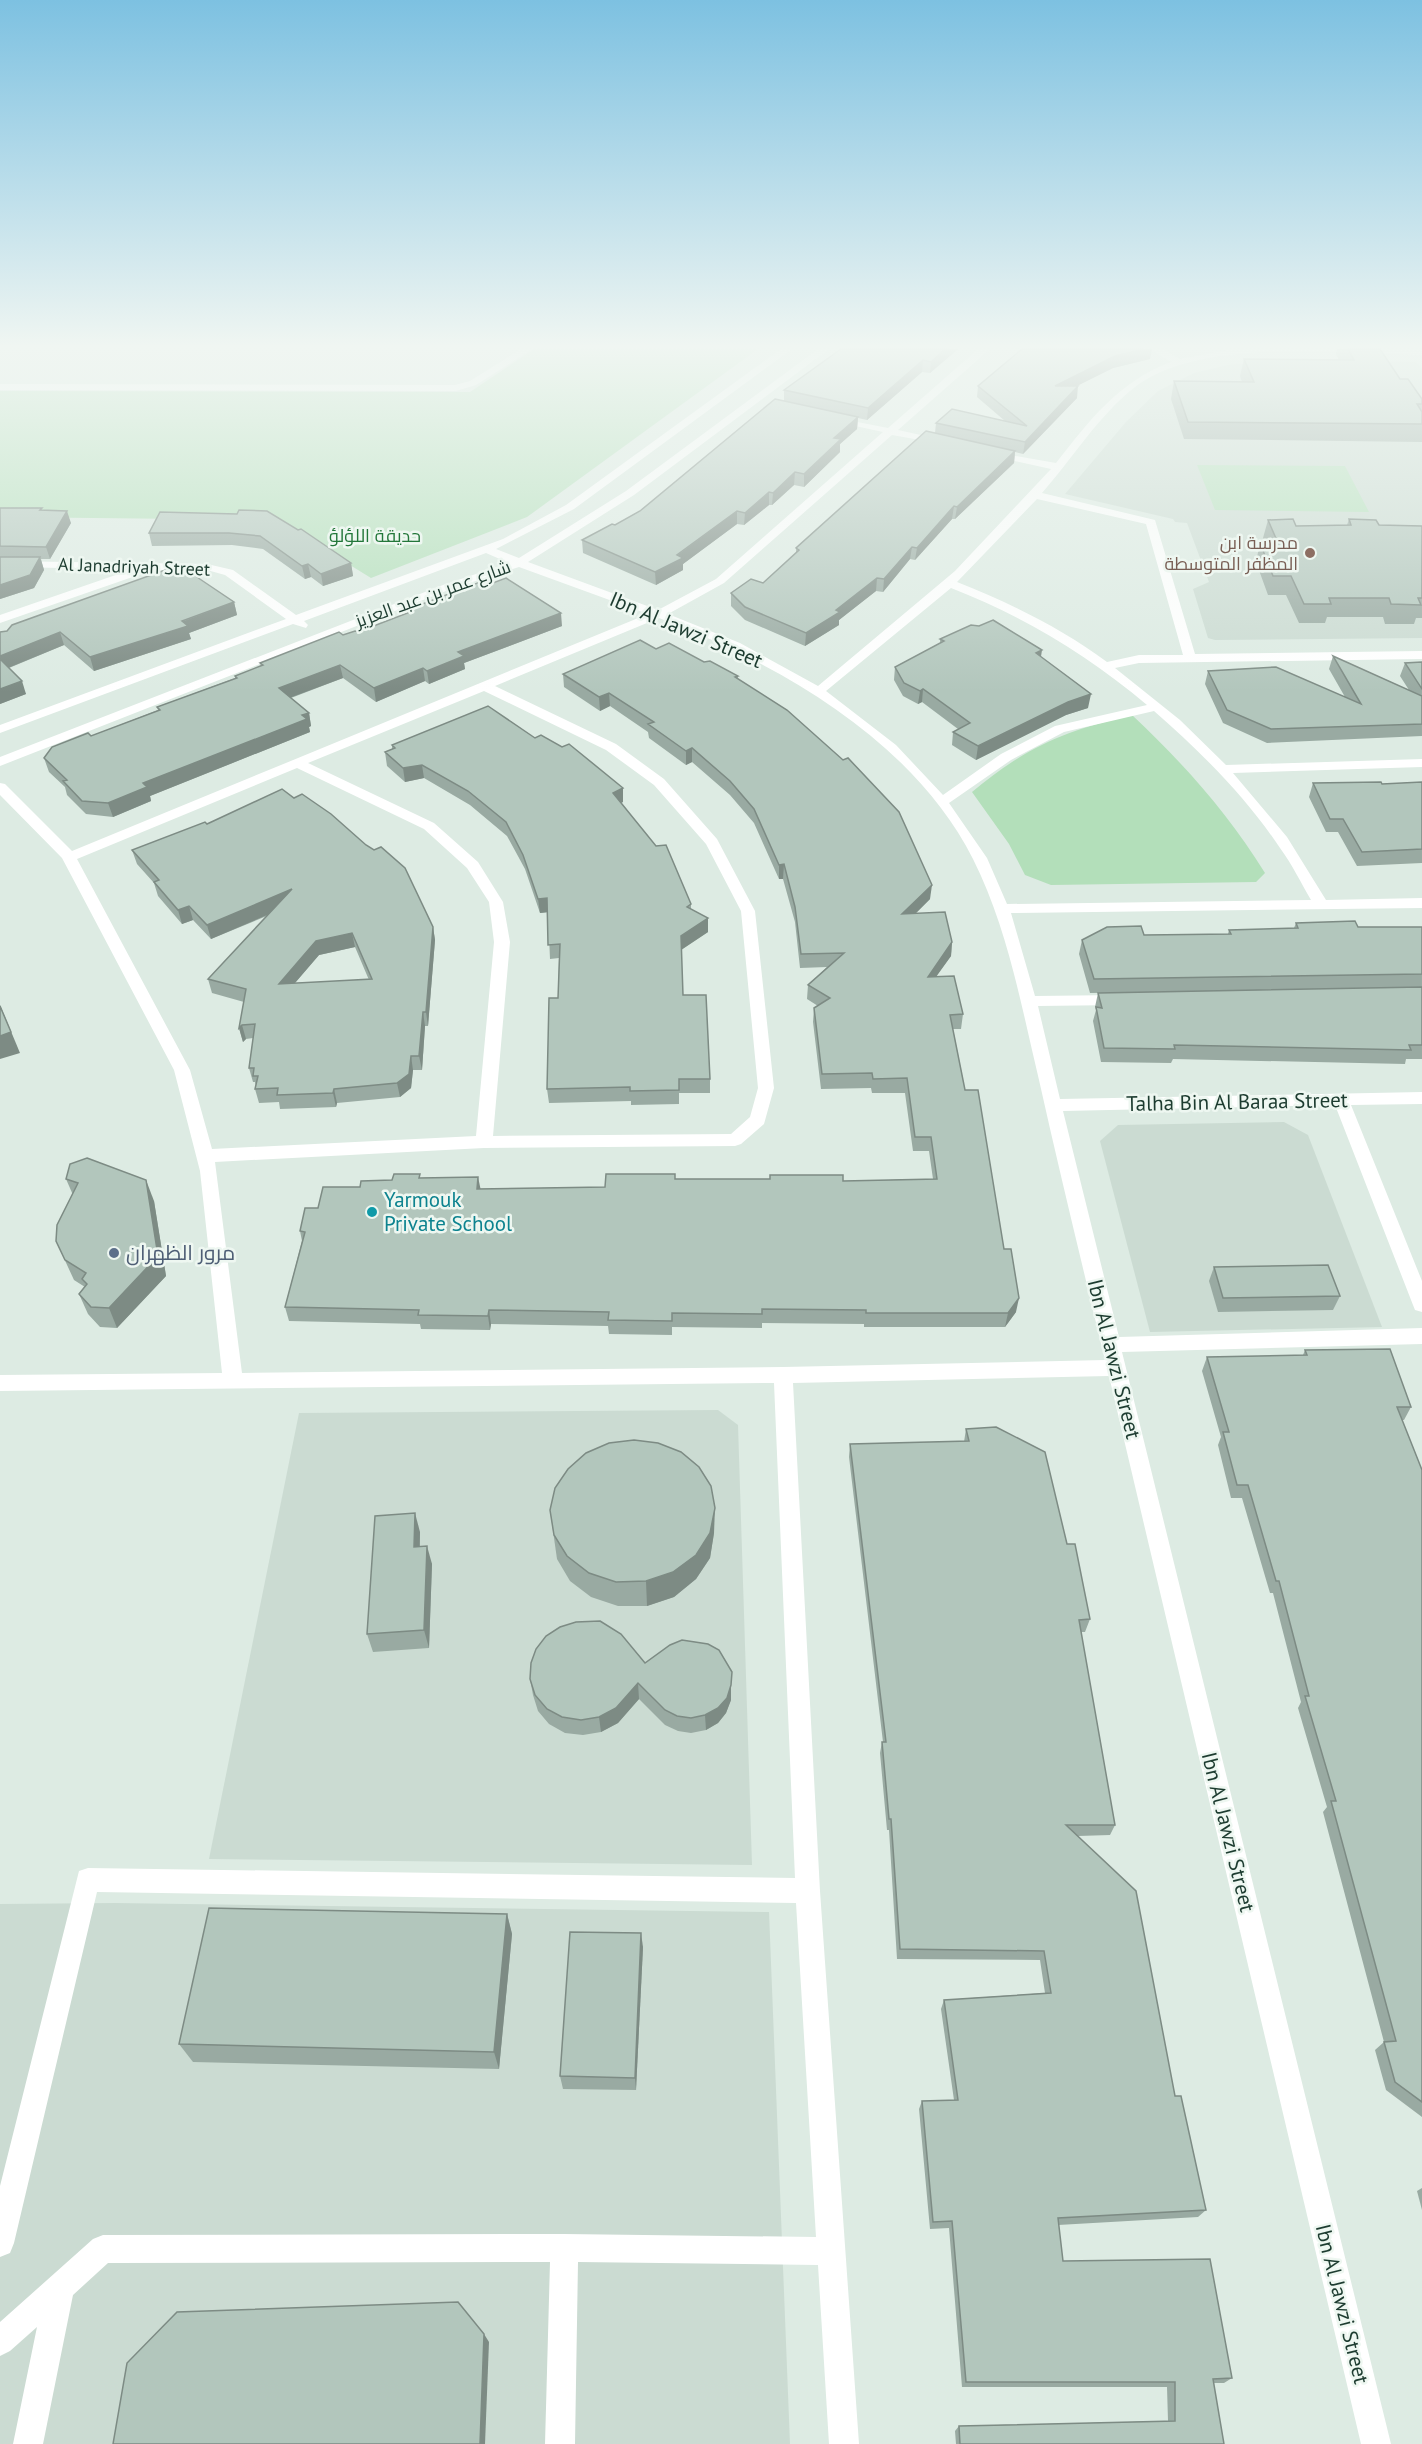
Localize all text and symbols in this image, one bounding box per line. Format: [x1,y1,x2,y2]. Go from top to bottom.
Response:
park label: حديقة اللؤلؤ [329,524,421,547]
place label: مدرسة ابن المظفر المتوسطة [1164,531,1298,575]
marker: مدرسة ابن المظفر المتوسطة [1303,546,1317,560]
street label: Al Janadriyah Street [58,552,210,581]
street label: شارع عمر بن عبد العزيز [351,555,514,634]
street label: Ibn Al Jawzi Street [606,585,767,674]
street label: Talha Bin Al Baraa Street [1126,1086,1348,1117]
place label: Yarmouk Private School [384,1186,512,1237]
marker: Yarmouk Private School [365,1205,379,1219]
place label: مرور الظهران [126,1239,235,1266]
marker: مرور الظهران [107,1246,121,1260]
street label: Ibn Al Jawzi Street [1082,1276,1147,1442]
street label: Ibn Al Jawzi Street [1196,1749,1261,1915]
street label: Ibn Al Jawzi Street [1310,2221,1375,2387]

